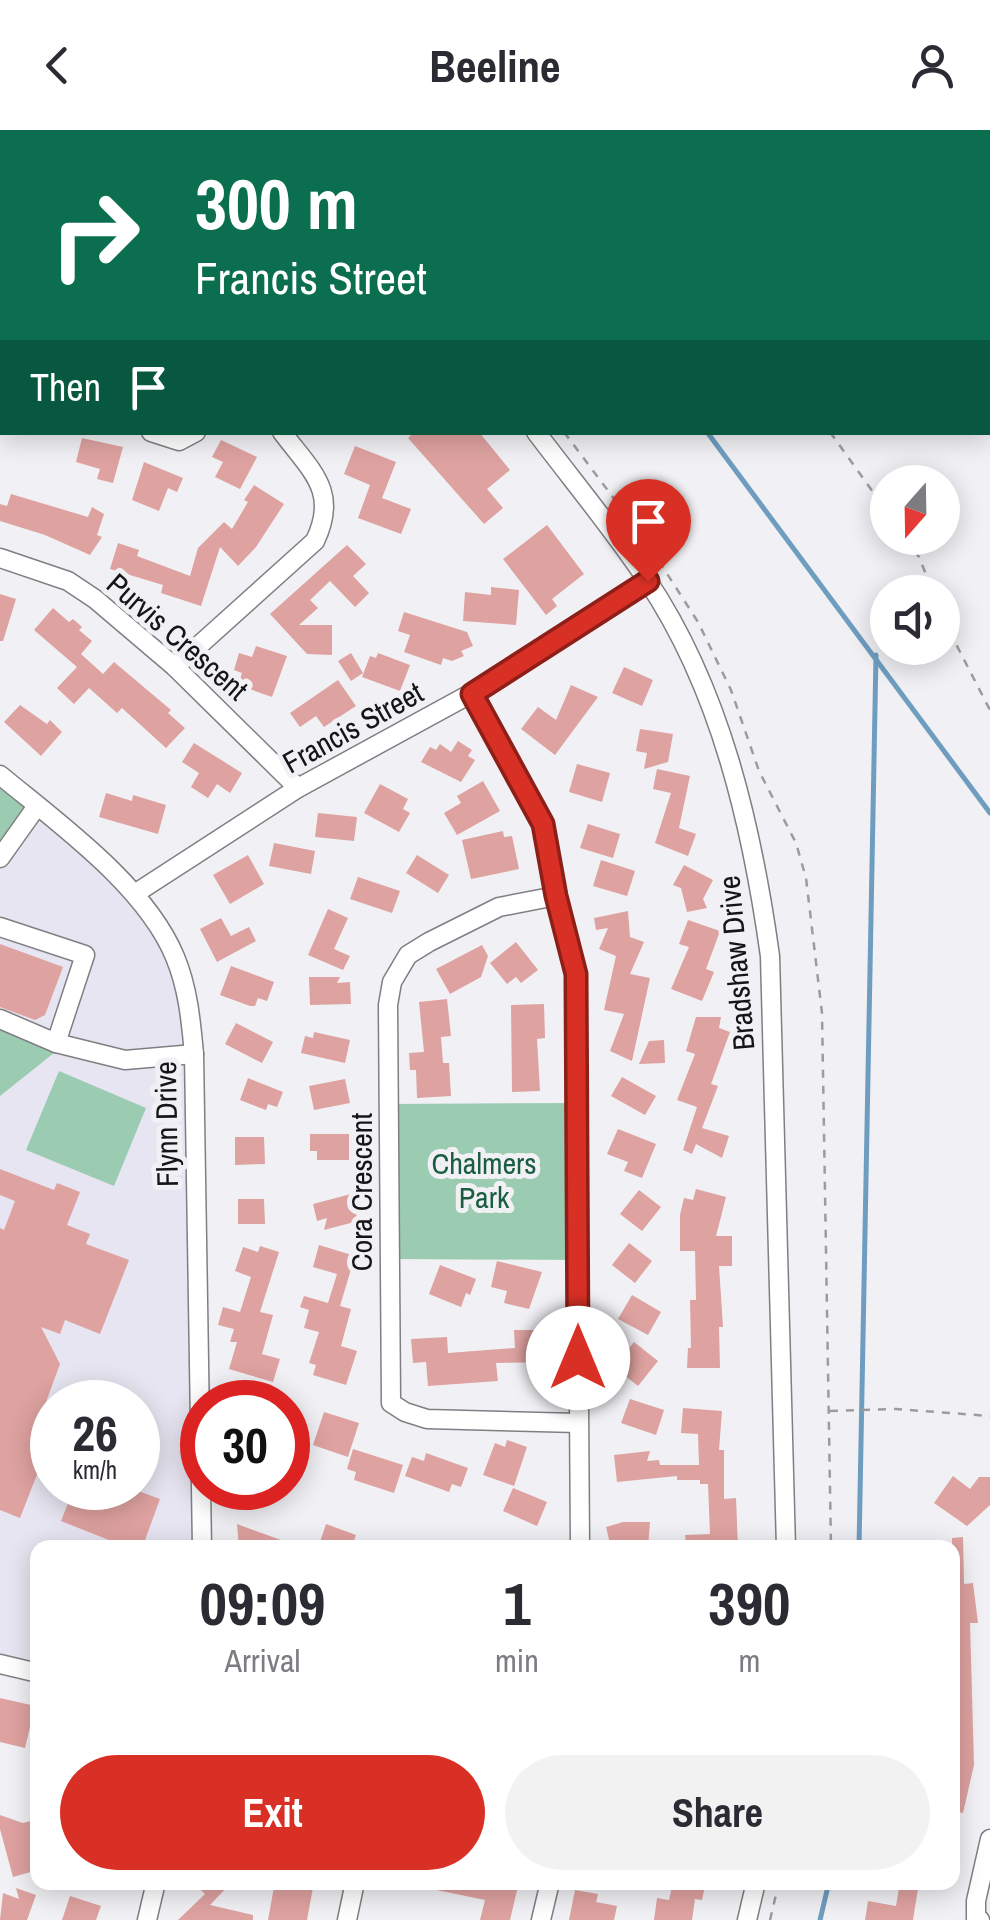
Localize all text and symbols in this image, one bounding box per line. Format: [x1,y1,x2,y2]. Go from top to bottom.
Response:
text: Beeline [429,35,561,96]
icon: back [30,38,85,93]
icon: person [905,38,960,93]
text: 300 m [195,157,358,251]
icon: right [30,170,160,300]
text: Francis Street [195,247,427,308]
icon: arrive [121,360,176,415]
text: Then [30,362,101,413]
north arrow [870,465,960,555]
map controls [870,465,960,665]
pin [606,479,691,582]
icon: arrive [621,494,676,549]
street label: Purvis Crescent [98,564,257,709]
button: sound [870,575,960,665]
street label: Francis Street [275,672,430,782]
street label: Bradshaw Drive [708,874,764,1052]
street label: Flynn Drive [145,1061,187,1187]
street label: Cora Crescent [341,1113,381,1271]
park label: Chalmers Park [431,1143,537,1217]
position arrow [526,1306,630,1410]
speed limit sign: 30 [180,1380,310,1510]
text: 26 [72,1399,118,1467]
text: km/h [73,1453,117,1487]
text: 09:09 [200,1563,325,1644]
text: 1 [503,1563,531,1644]
text: 390 [708,1563,790,1644]
text: Arrival [225,1639,300,1682]
text: min [495,1639,539,1682]
text: m [738,1639,760,1682]
button: Exit [60,1755,485,1870]
button: Share [505,1755,930,1870]

